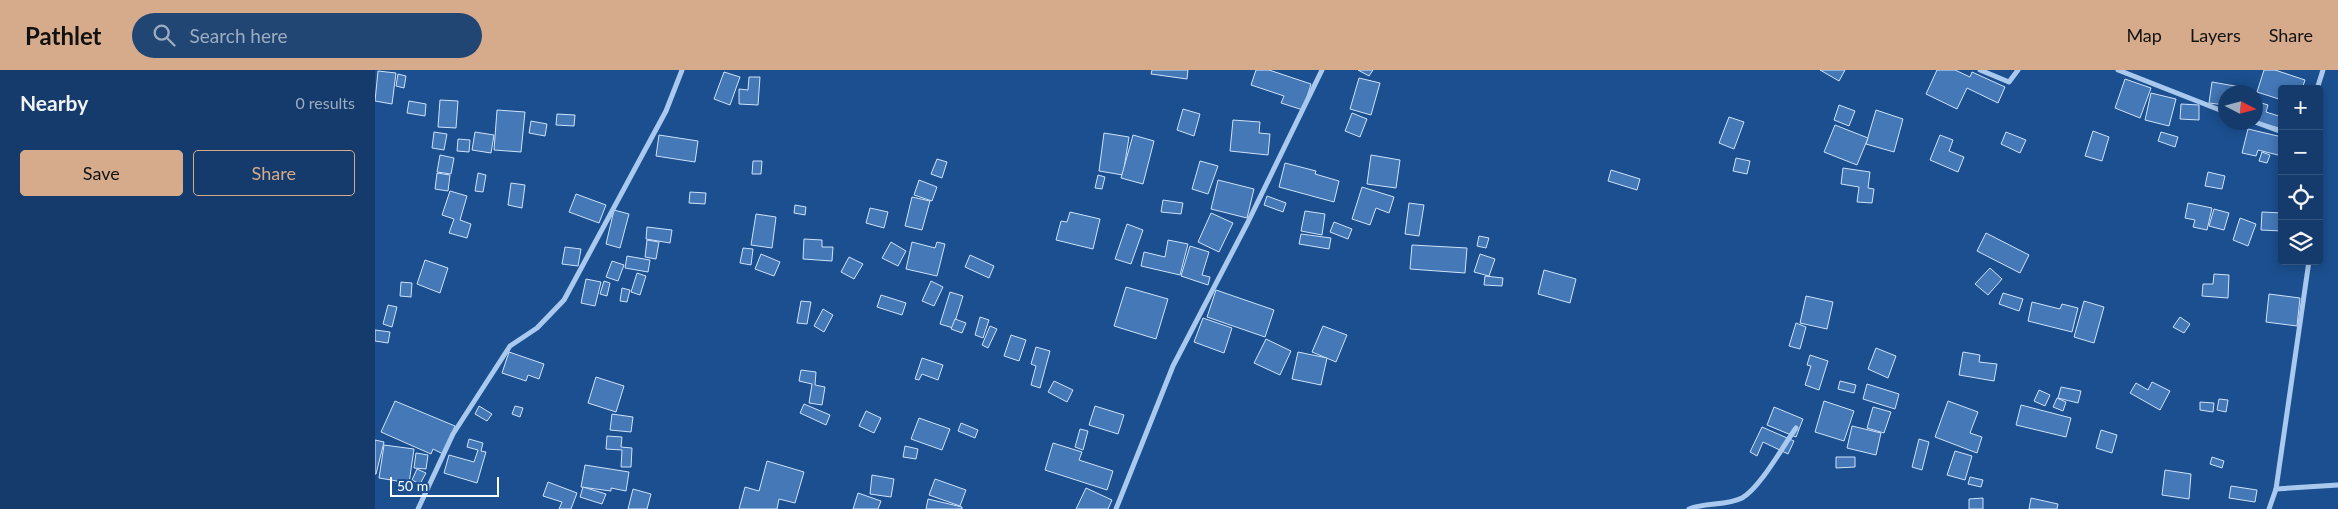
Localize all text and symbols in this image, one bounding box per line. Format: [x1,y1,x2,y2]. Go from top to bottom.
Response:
search box [132,13,482,58]
text: Pathlet [25,21,102,50]
icon: search [150,21,178,49]
text: Search here [190,24,288,47]
text: Map [2126,24,2162,46]
text: Layers [2190,24,2241,46]
text: Share [2269,24,2313,46]
north arrow [2218,85,2263,130]
map controls [2278,85,2323,265]
button: + [2278,85,2323,130]
text: Nearby [20,90,88,115]
text: 0 results [295,93,355,112]
button: − [2278,130,2323,175]
button: Save [20,150,183,196]
button: Share [193,150,355,196]
button: locate [2278,175,2323,220]
button: layers [2278,220,2323,265]
scale bar [390,474,499,497]
text: 50 m [397,477,428,494]

